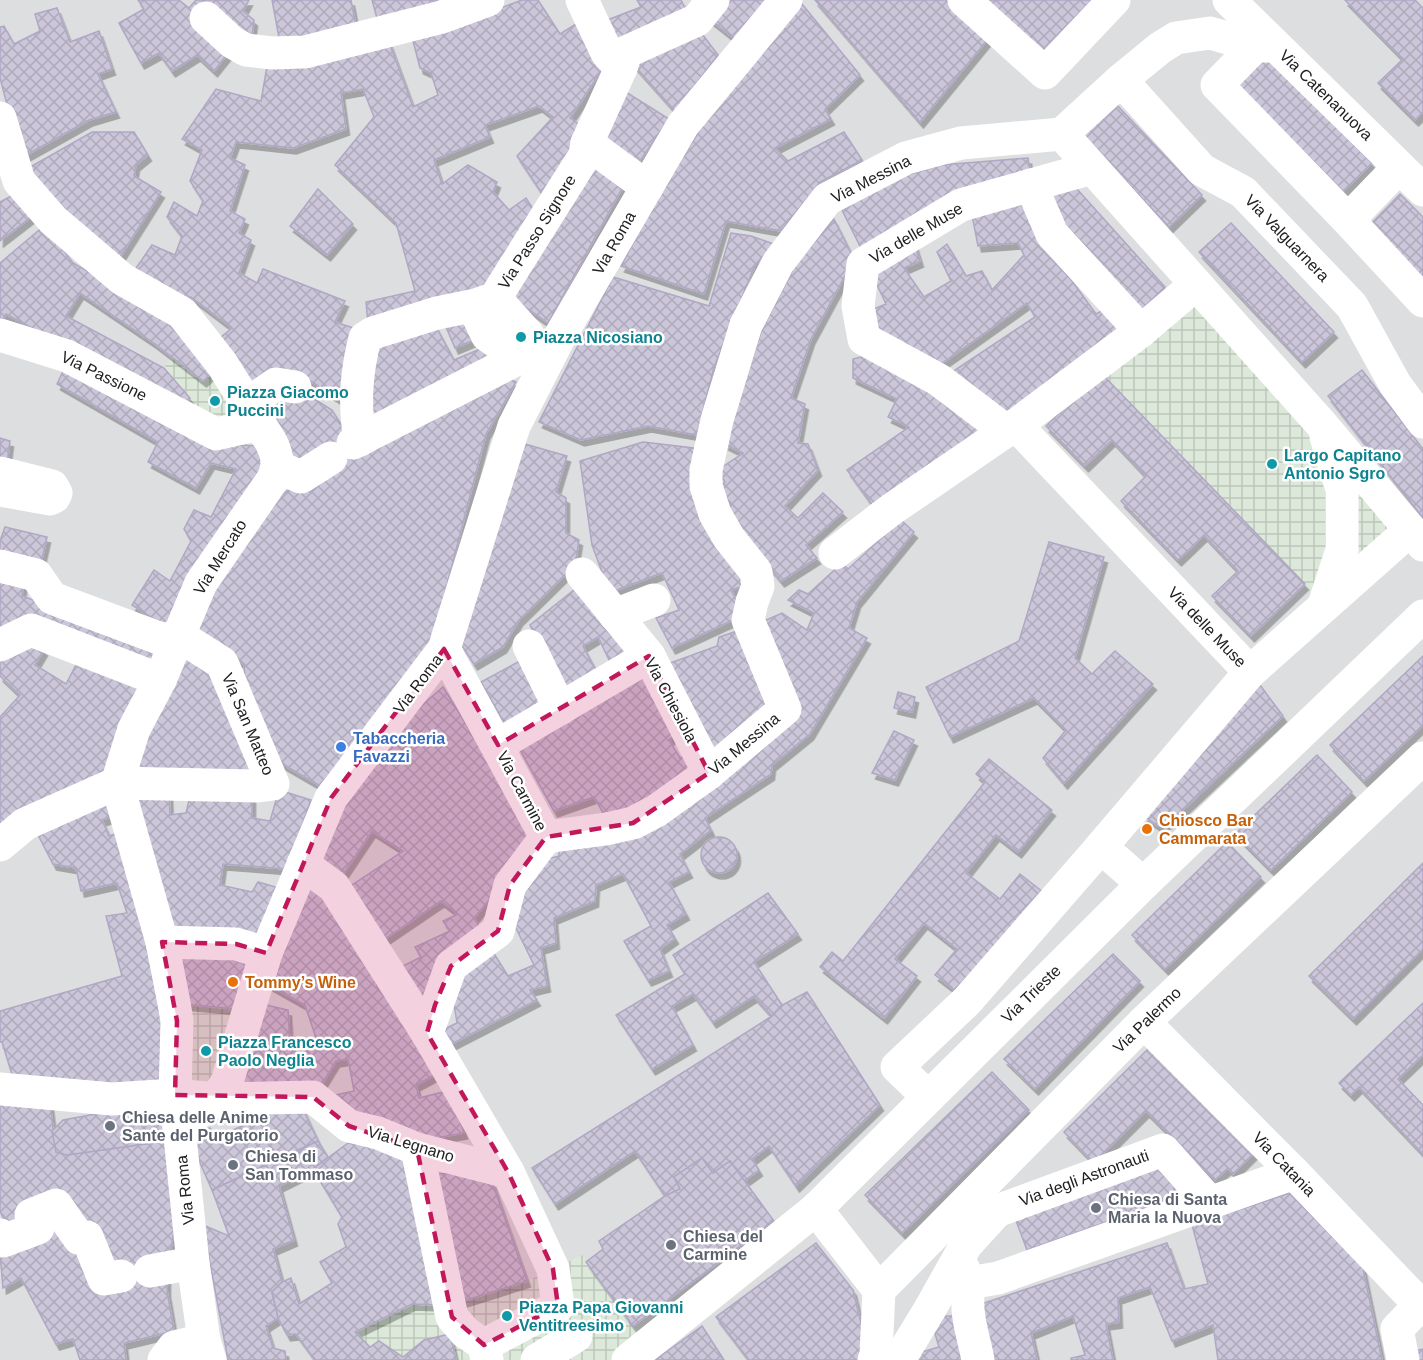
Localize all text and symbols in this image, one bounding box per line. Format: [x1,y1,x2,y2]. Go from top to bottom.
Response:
street label: Via Catenanuova [1276,46,1376,144]
street label: Via Messina [828,152,914,206]
street label: Via Passo Signore [495,172,579,292]
street label: Via Valguarnera [1242,191,1333,285]
street label: Via delle Muse [866,199,966,267]
street label: Via Roma [589,208,639,278]
place label: Piazza Nicosiano [533,329,663,346]
marker: Piazza Nicosiano [514,330,528,344]
street label: Via Passione [58,348,150,404]
place label: Piazza Giacomo Puccini [227,384,349,419]
marker: Piazza Giacomo Puccini [208,394,222,408]
place label: Largo Capitano Antonio Sgro [1284,447,1402,482]
marker: Largo Capitano Antonio Sgro [1265,457,1279,471]
street label: Via Mercato [190,516,250,598]
street label: Via delle Muse [1165,583,1250,671]
street label: Via Roma [390,651,446,717]
street label: Via Chiesiola [642,655,700,745]
street label: Via San Matteo [219,670,277,778]
street label: Via Messina [705,710,783,778]
place label: Tabaccheria Favazzi [353,730,445,765]
marker: Tabaccheria Favazzi [334,740,348,754]
street label: Via Carmine [494,748,550,834]
place label: Chiosco Bar Cammarata [1159,812,1253,847]
marker: Chiosco Bar Cammarata [1140,822,1154,836]
street label: Via Trieste [998,962,1064,1026]
place label: Tommy’s Wine [245,974,356,991]
marker: Tommy’s Wine [226,975,240,989]
street label: Via Palermo [1110,984,1184,1056]
place label: Piazza Francesco Paolo Neglia [218,1034,352,1069]
marker: Piazza Francesco Paolo Neglia [199,1044,213,1058]
place label: Chiesa delle Anime Sante del Purgatorio [122,1109,279,1144]
marker: Chiesa delle Anime Sante del Purgatorio [103,1119,117,1133]
street label: Via Legnano [366,1123,456,1165]
street label: Via Catania [1249,1128,1319,1200]
street label: Via degli Astronauti [1017,1147,1151,1209]
place label: Chiesa di San Tommaso [245,1148,353,1183]
street label: Via Roma [173,1154,197,1226]
marker: Chiesa di San Tommaso [226,1158,240,1172]
place label: Chiesa di Santa Maria la Nuova [1108,1191,1227,1226]
marker: Chiesa di Santa Maria la Nuova [1089,1201,1103,1215]
place label: Chiesa del Carmine [683,1228,763,1263]
marker: Chiesa del Carmine [664,1238,678,1252]
place label: Piazza Papa Giovanni Ventitreesimo [519,1299,684,1334]
marker: Piazza Papa Giovanni Ventitreesimo [500,1309,514,1323]

